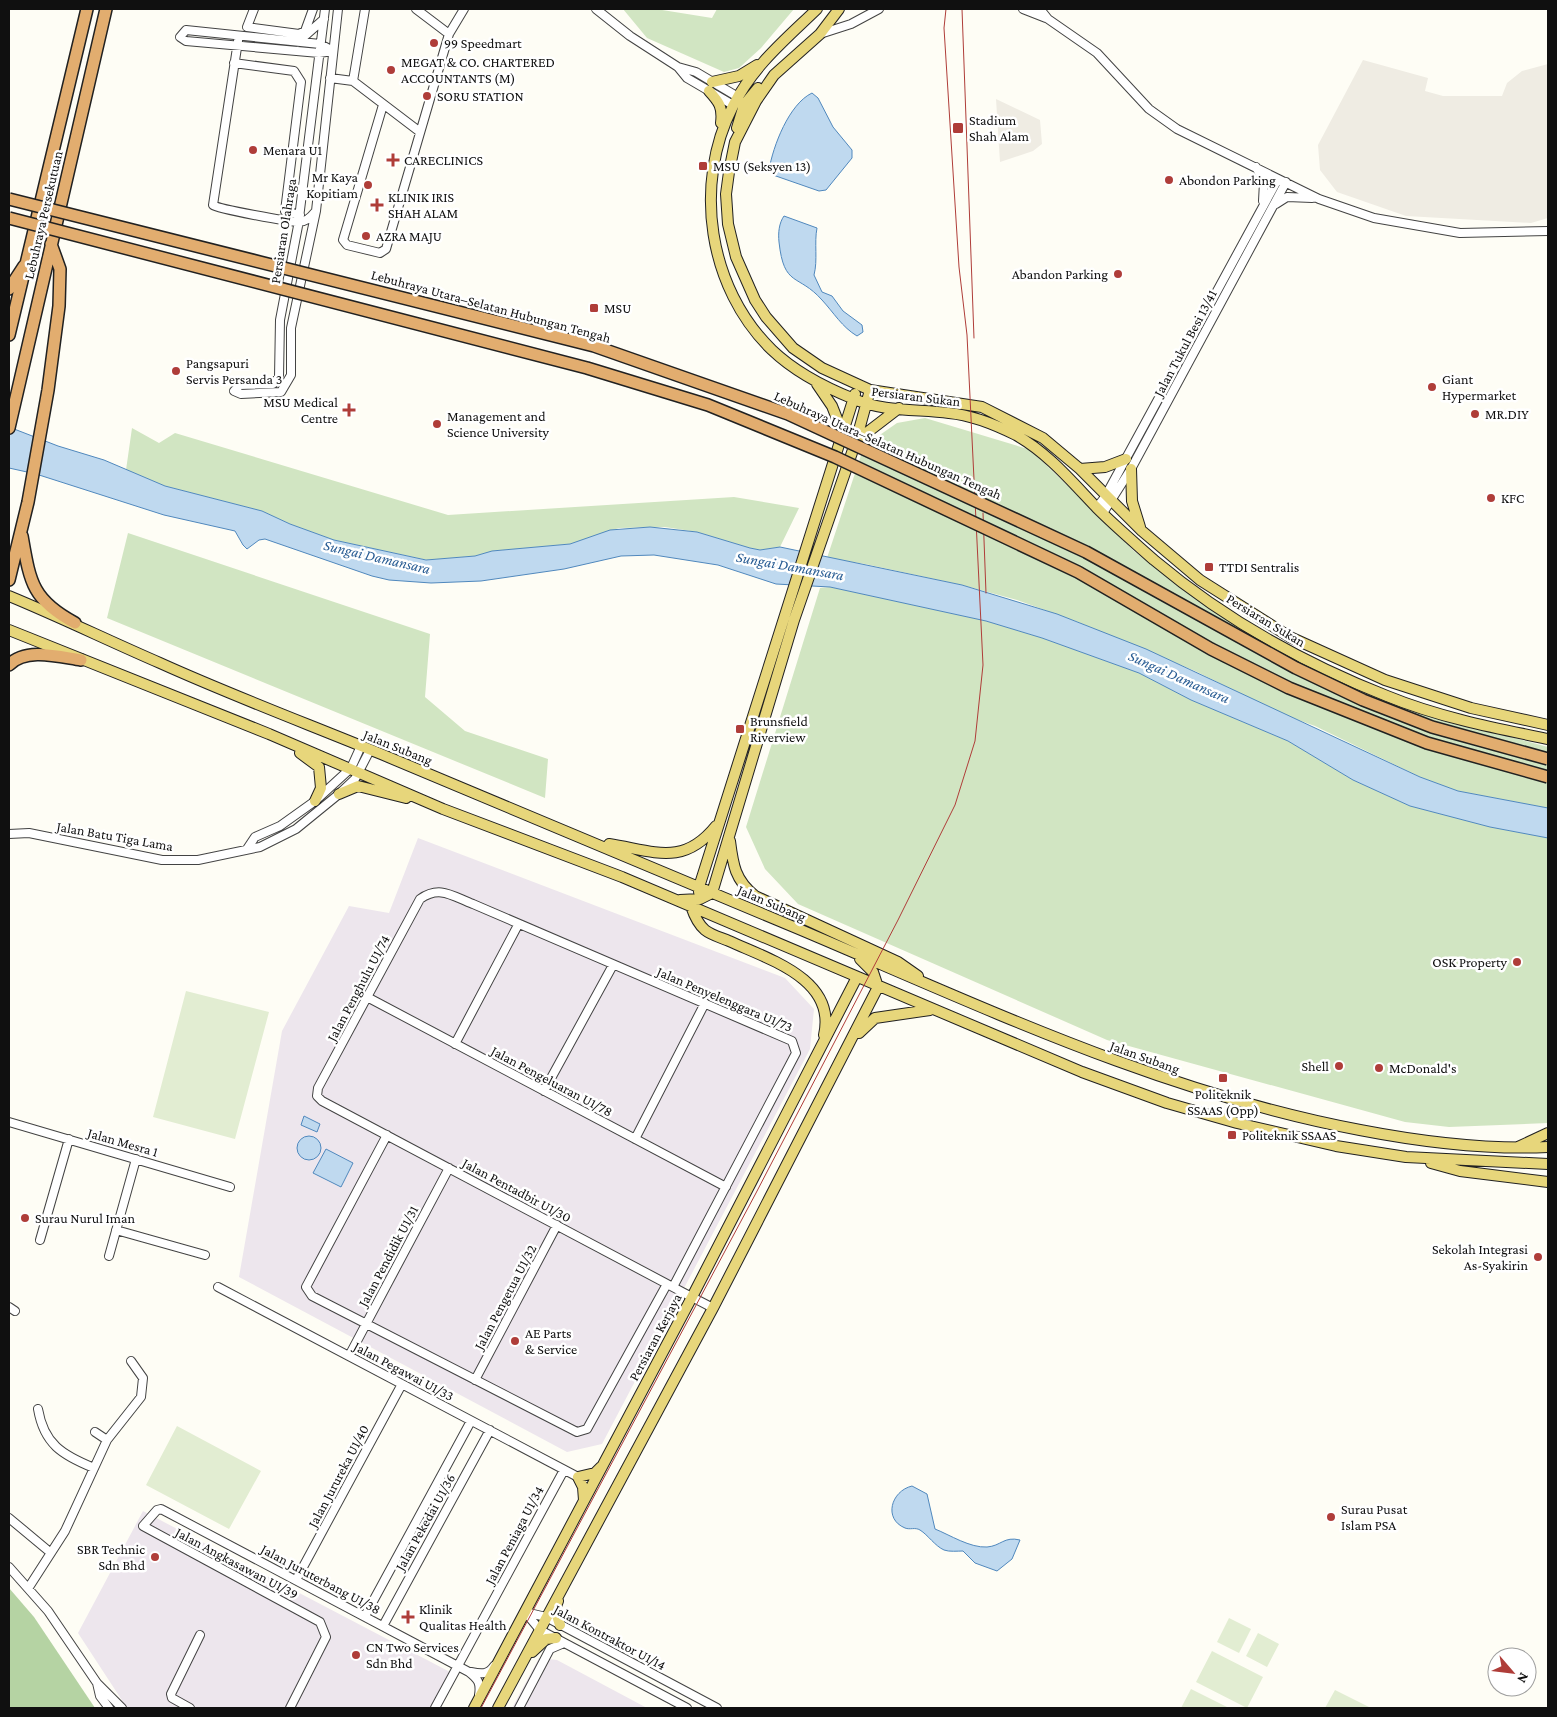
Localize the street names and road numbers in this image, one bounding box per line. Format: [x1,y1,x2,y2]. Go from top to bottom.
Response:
street label: Lebuhraya Persekutuan [20,149,66,281]
street label: Persiaran Olahraga [267,177,299,285]
street label: Lebuhraya Utara–Selatan Hubungan Tengah [369,266,613,346]
street label: Jalan Tukul Besi 13/41 [1149,287,1220,401]
street label: Persiaran Sukan [871,383,962,409]
street label: Lebuhraya Utara–Selatan Hubungan Tengah [772,387,1005,503]
street label: Persiaran Sukan [1224,590,1309,650]
street label: Jalan Subang [359,725,435,768]
street label: Jalan Batu Tiga Lama [54,818,175,854]
street label: Jalan Subang [733,881,809,925]
street label: Jalan Penghulu U1/74 [322,932,393,1046]
street label: Jalan Penyelenggara U1/73 [653,962,795,1035]
street label: Jalan Subang [1106,1036,1182,1077]
street label: Jalan Pengeluaran U1/78 [487,1041,615,1120]
street label: Jalan Mesra 1 [84,1124,160,1160]
street label: Jalan Pentadbir U1/30 [458,1154,574,1225]
street label: Jalan Pendidik U1/31 [354,1202,422,1311]
street label: Jalan Pengetua U1/32 [470,1241,540,1354]
street label: Persiaran Kerjaya [625,1290,686,1384]
street label: Jalan Pegawai U1/33 [349,1337,457,1404]
street label: Jalan Jurureka U1/40 [303,1422,372,1532]
street label: Jalan Pekedai U1/36 [391,1471,458,1575]
street label: Jalan Peniaga U1/34 [480,1483,547,1589]
street label: Jalan Angkasawan U1/39 [171,1523,301,1602]
street label: Jalan Juruterbang U1/38 [257,1540,384,1617]
street label: Jalan Kontraktor U1/14 [550,1600,669,1673]

